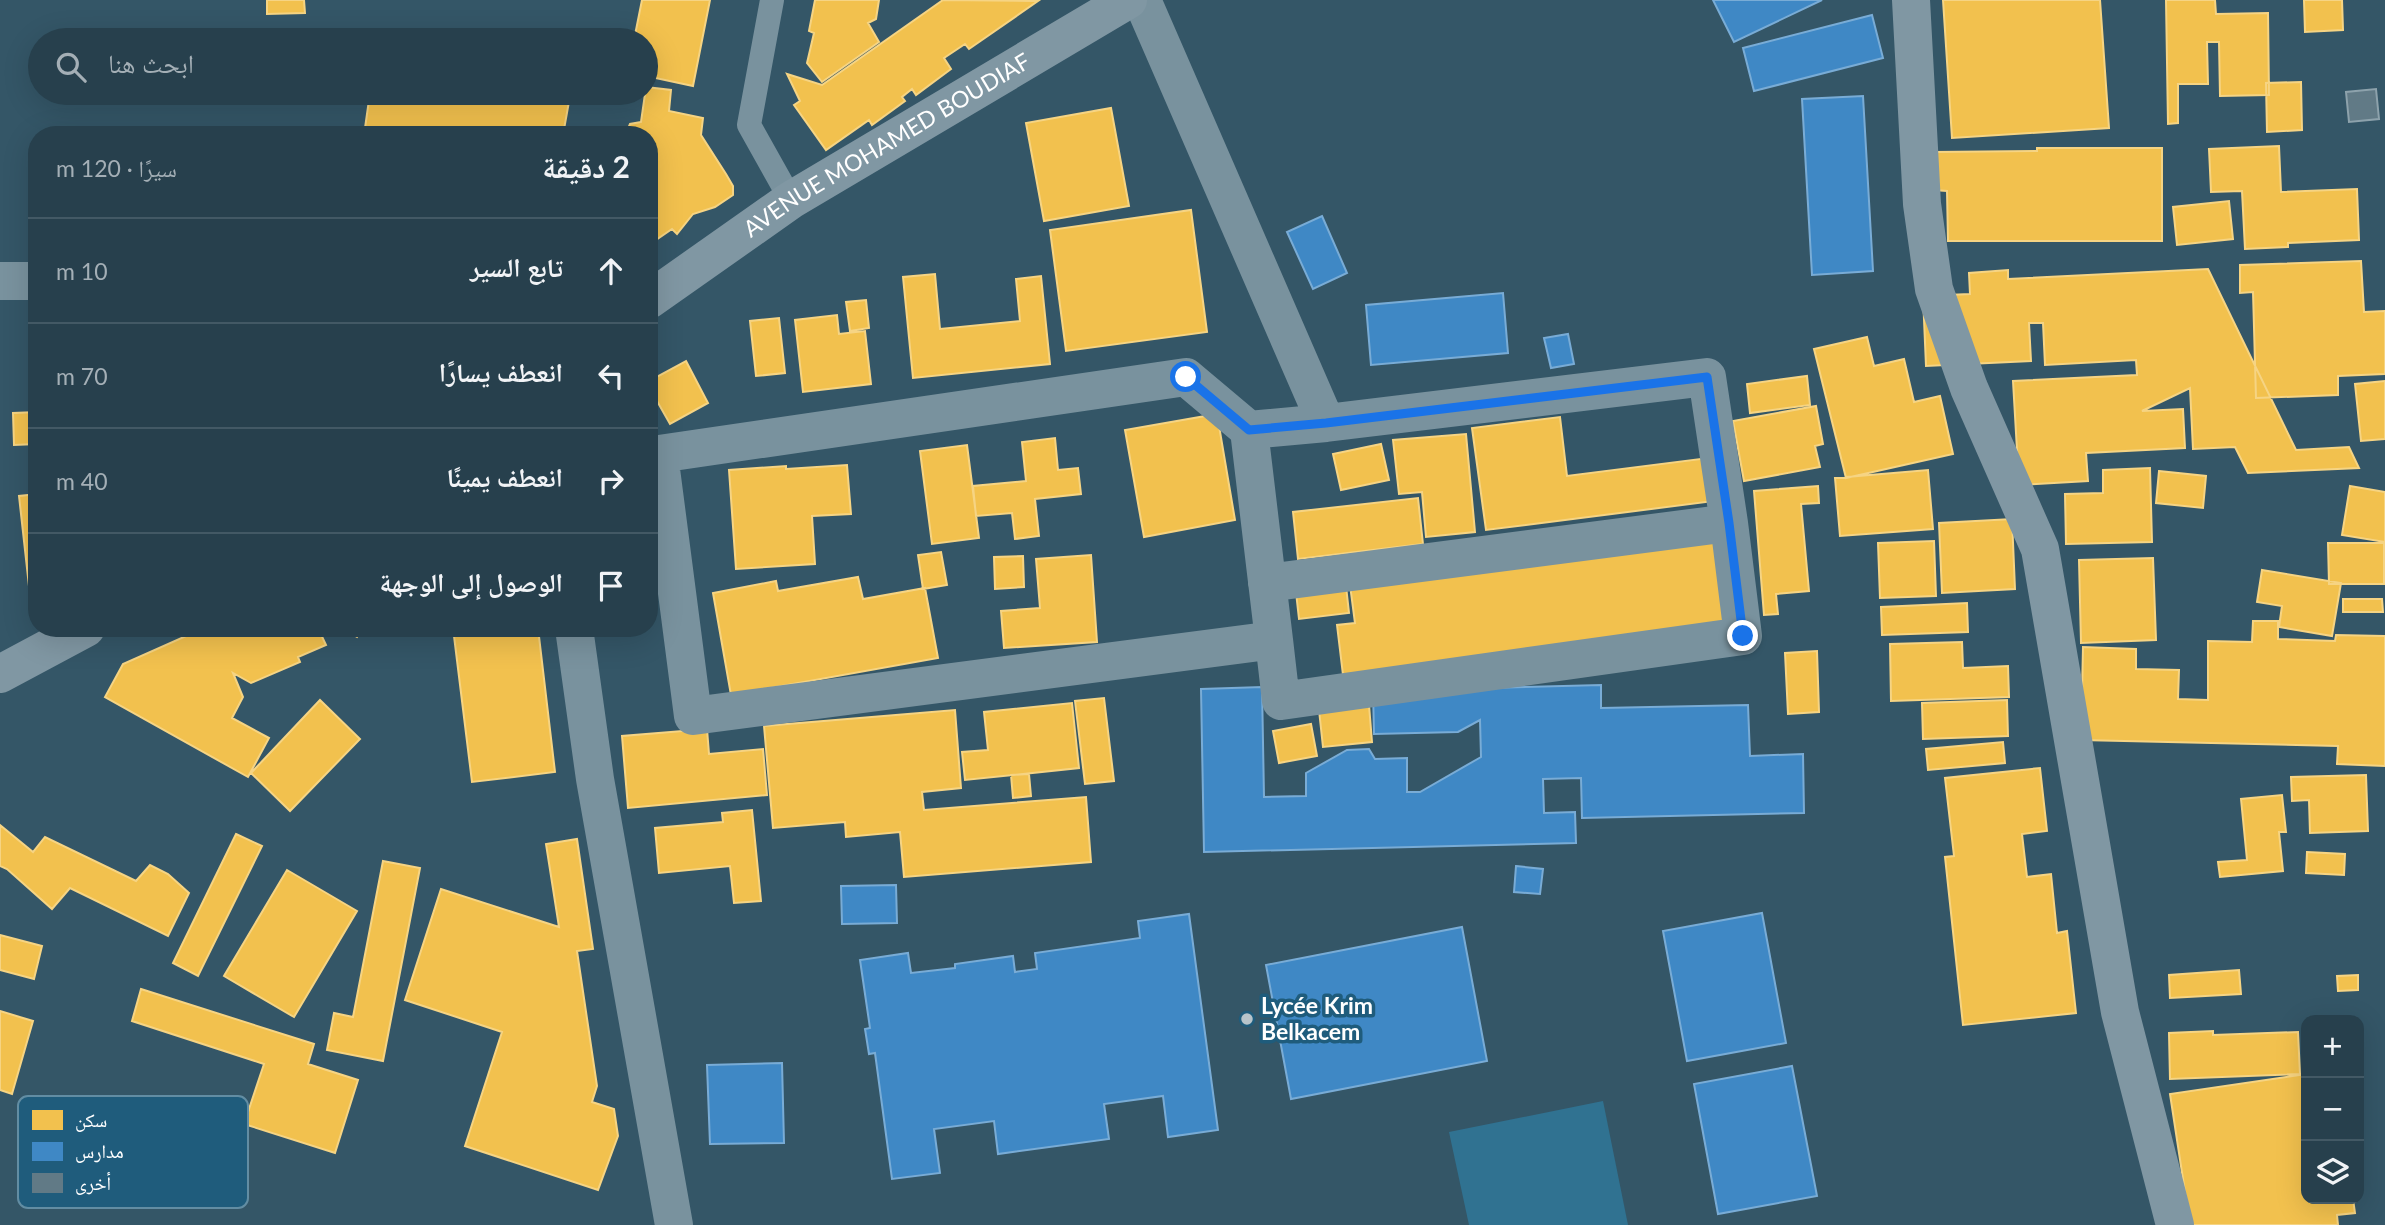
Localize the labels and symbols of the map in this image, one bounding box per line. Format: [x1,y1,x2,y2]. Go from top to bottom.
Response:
street label: AVENUE MOHAMED BOUDIAF [737,46,1035,242]
route start [1170,361,1201,392]
route end [1727,620,1758,651]
place label: Lycée Krim Belkacem [1261,991,1373,1045]
marker: Lycée Krim Belkacem [1239,1011,1255,1027]
legend [18,1096,248,1208]
text: سكن [75,1108,107,1132]
text: مدارس [75,1139,124,1163]
text: أخرى [75,1171,111,1195]

